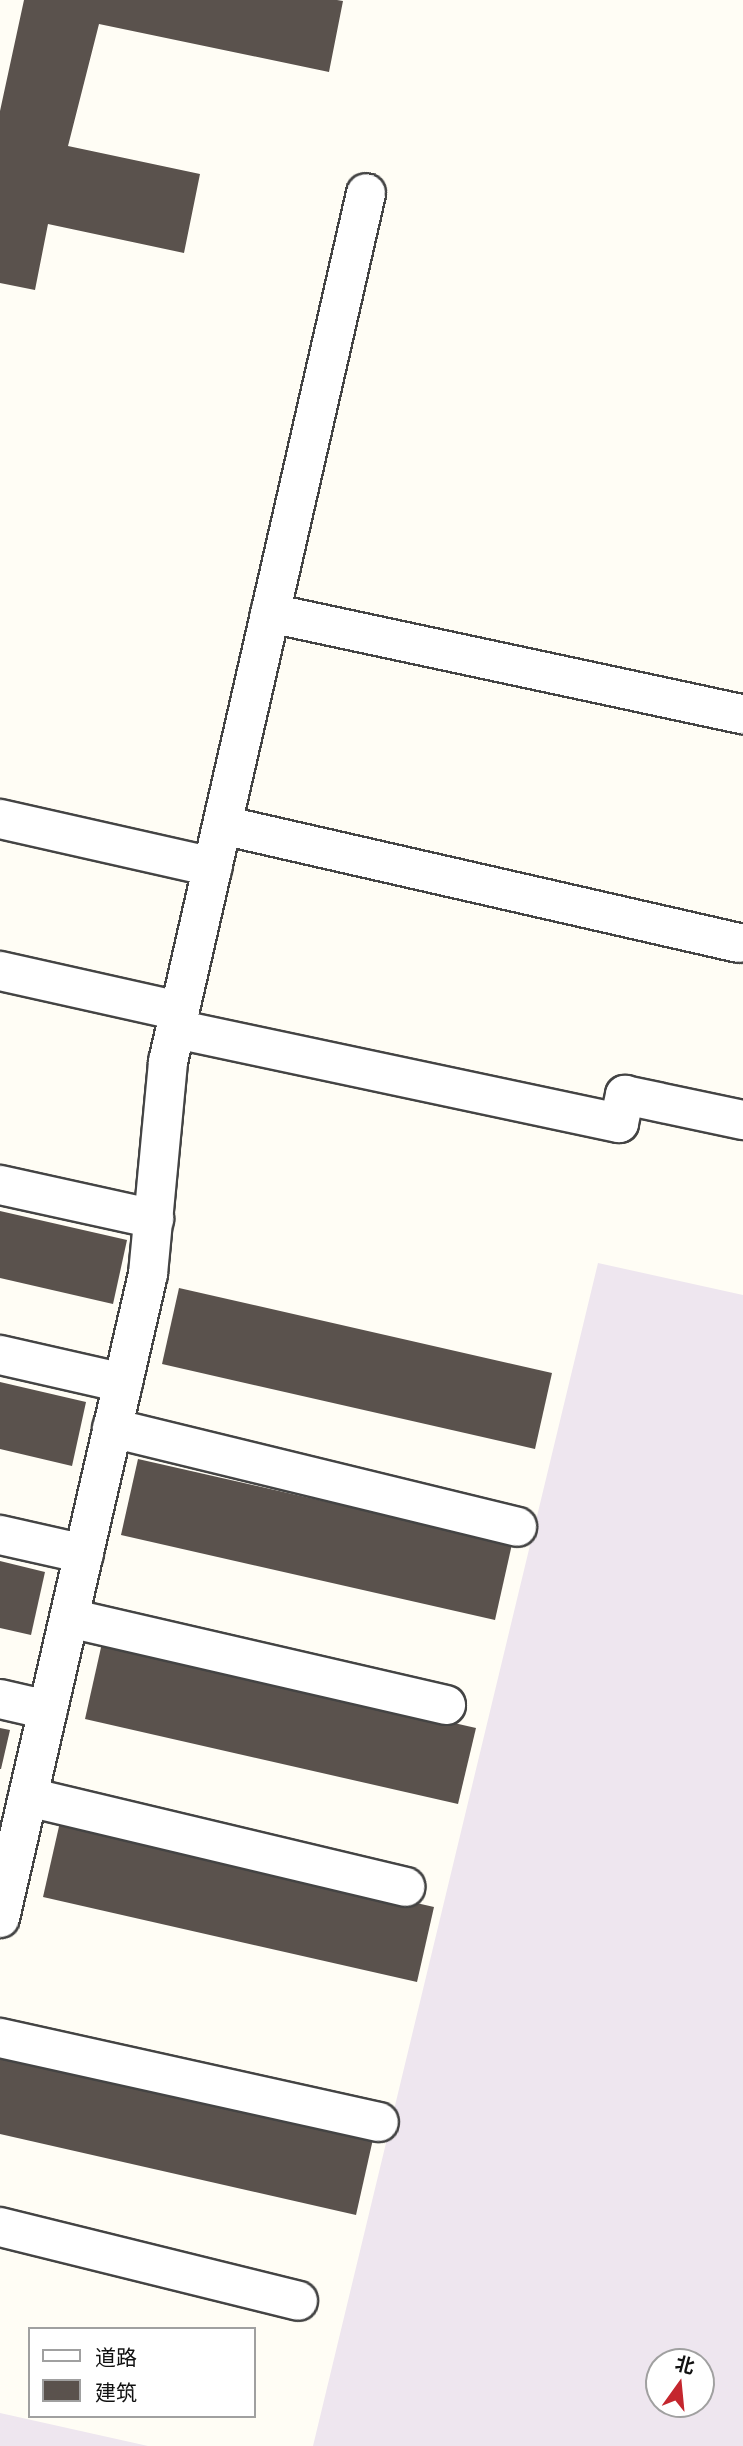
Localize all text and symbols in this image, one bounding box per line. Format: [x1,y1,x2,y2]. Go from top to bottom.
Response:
legend [28,2327,256,2418]
text: 道路 [95,2343,137,2371]
north arrow [645,2348,715,2418]
text: 北 [672,2350,697,2380]
text: 建筑 [95,2378,137,2406]

